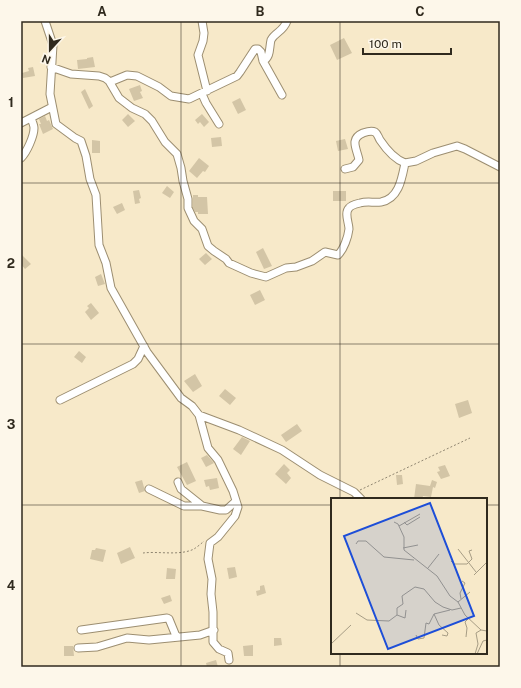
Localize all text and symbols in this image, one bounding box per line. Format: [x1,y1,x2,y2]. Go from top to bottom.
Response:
text: A [97,4,107,19]
text: B [256,4,265,19]
text: C [415,4,425,19]
north arrow [30,30,70,70]
scale bar [363,30,451,56]
text: 100 m [369,37,402,51]
text: N [40,52,53,66]
text: 1 [8,95,14,110]
text: 2 [7,256,15,271]
text: 3 [7,417,16,432]
inset map [331,498,487,654]
text: 4 [7,578,16,593]

